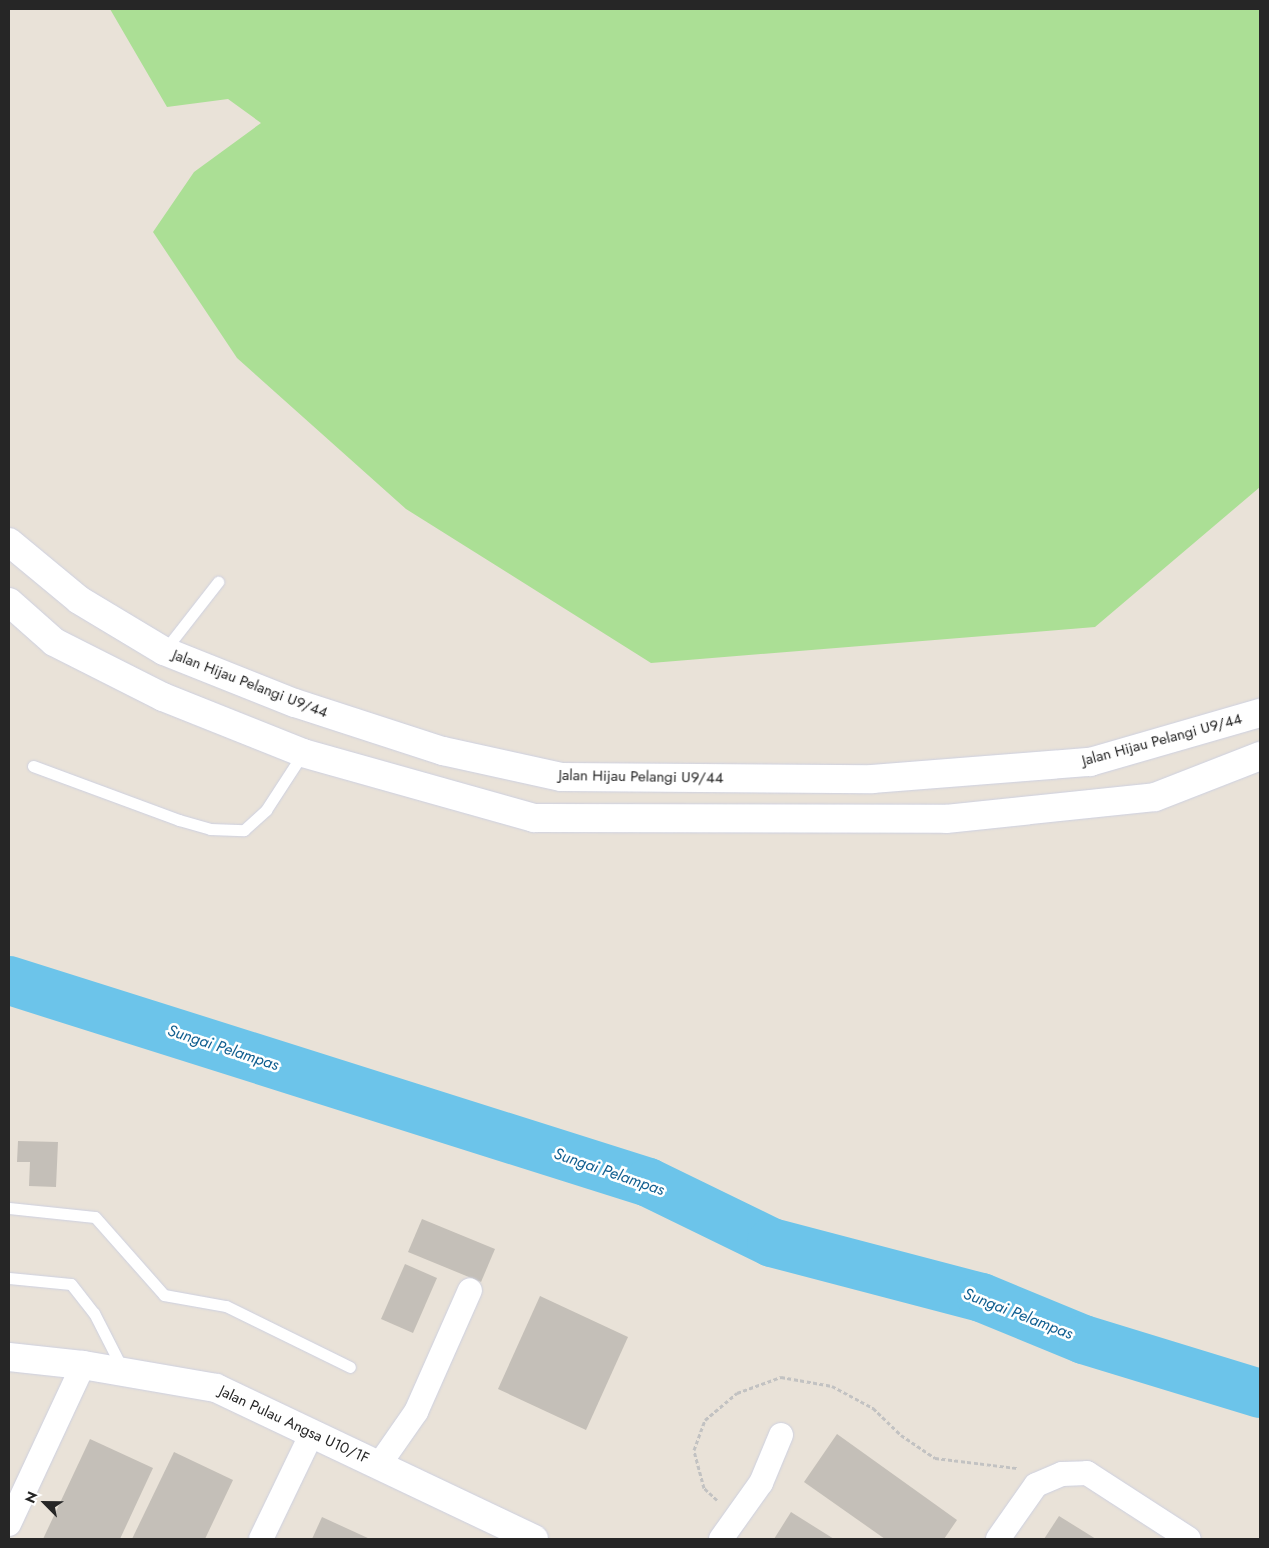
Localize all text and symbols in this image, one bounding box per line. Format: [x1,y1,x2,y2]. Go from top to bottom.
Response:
street label: Jalan Hijau Pelangi U9/44 [170,646,330,722]
street label: Jalan Hijau Pelangi U9/44 [1080,710,1244,770]
street label: Jalan Hijau Pelangi U9/44 [558,767,724,787]
water label: Sungai Pelampas [165,1021,281,1075]
water label: Sungai Pelampas [551,1144,667,1200]
water label: Sungai Pelampas [960,1284,1076,1344]
street label: Jalan Pulau Angsa U10/1F [216,1382,372,1468]
north arrow [20,1478,70,1528]
text: N [20,1488,43,1506]

